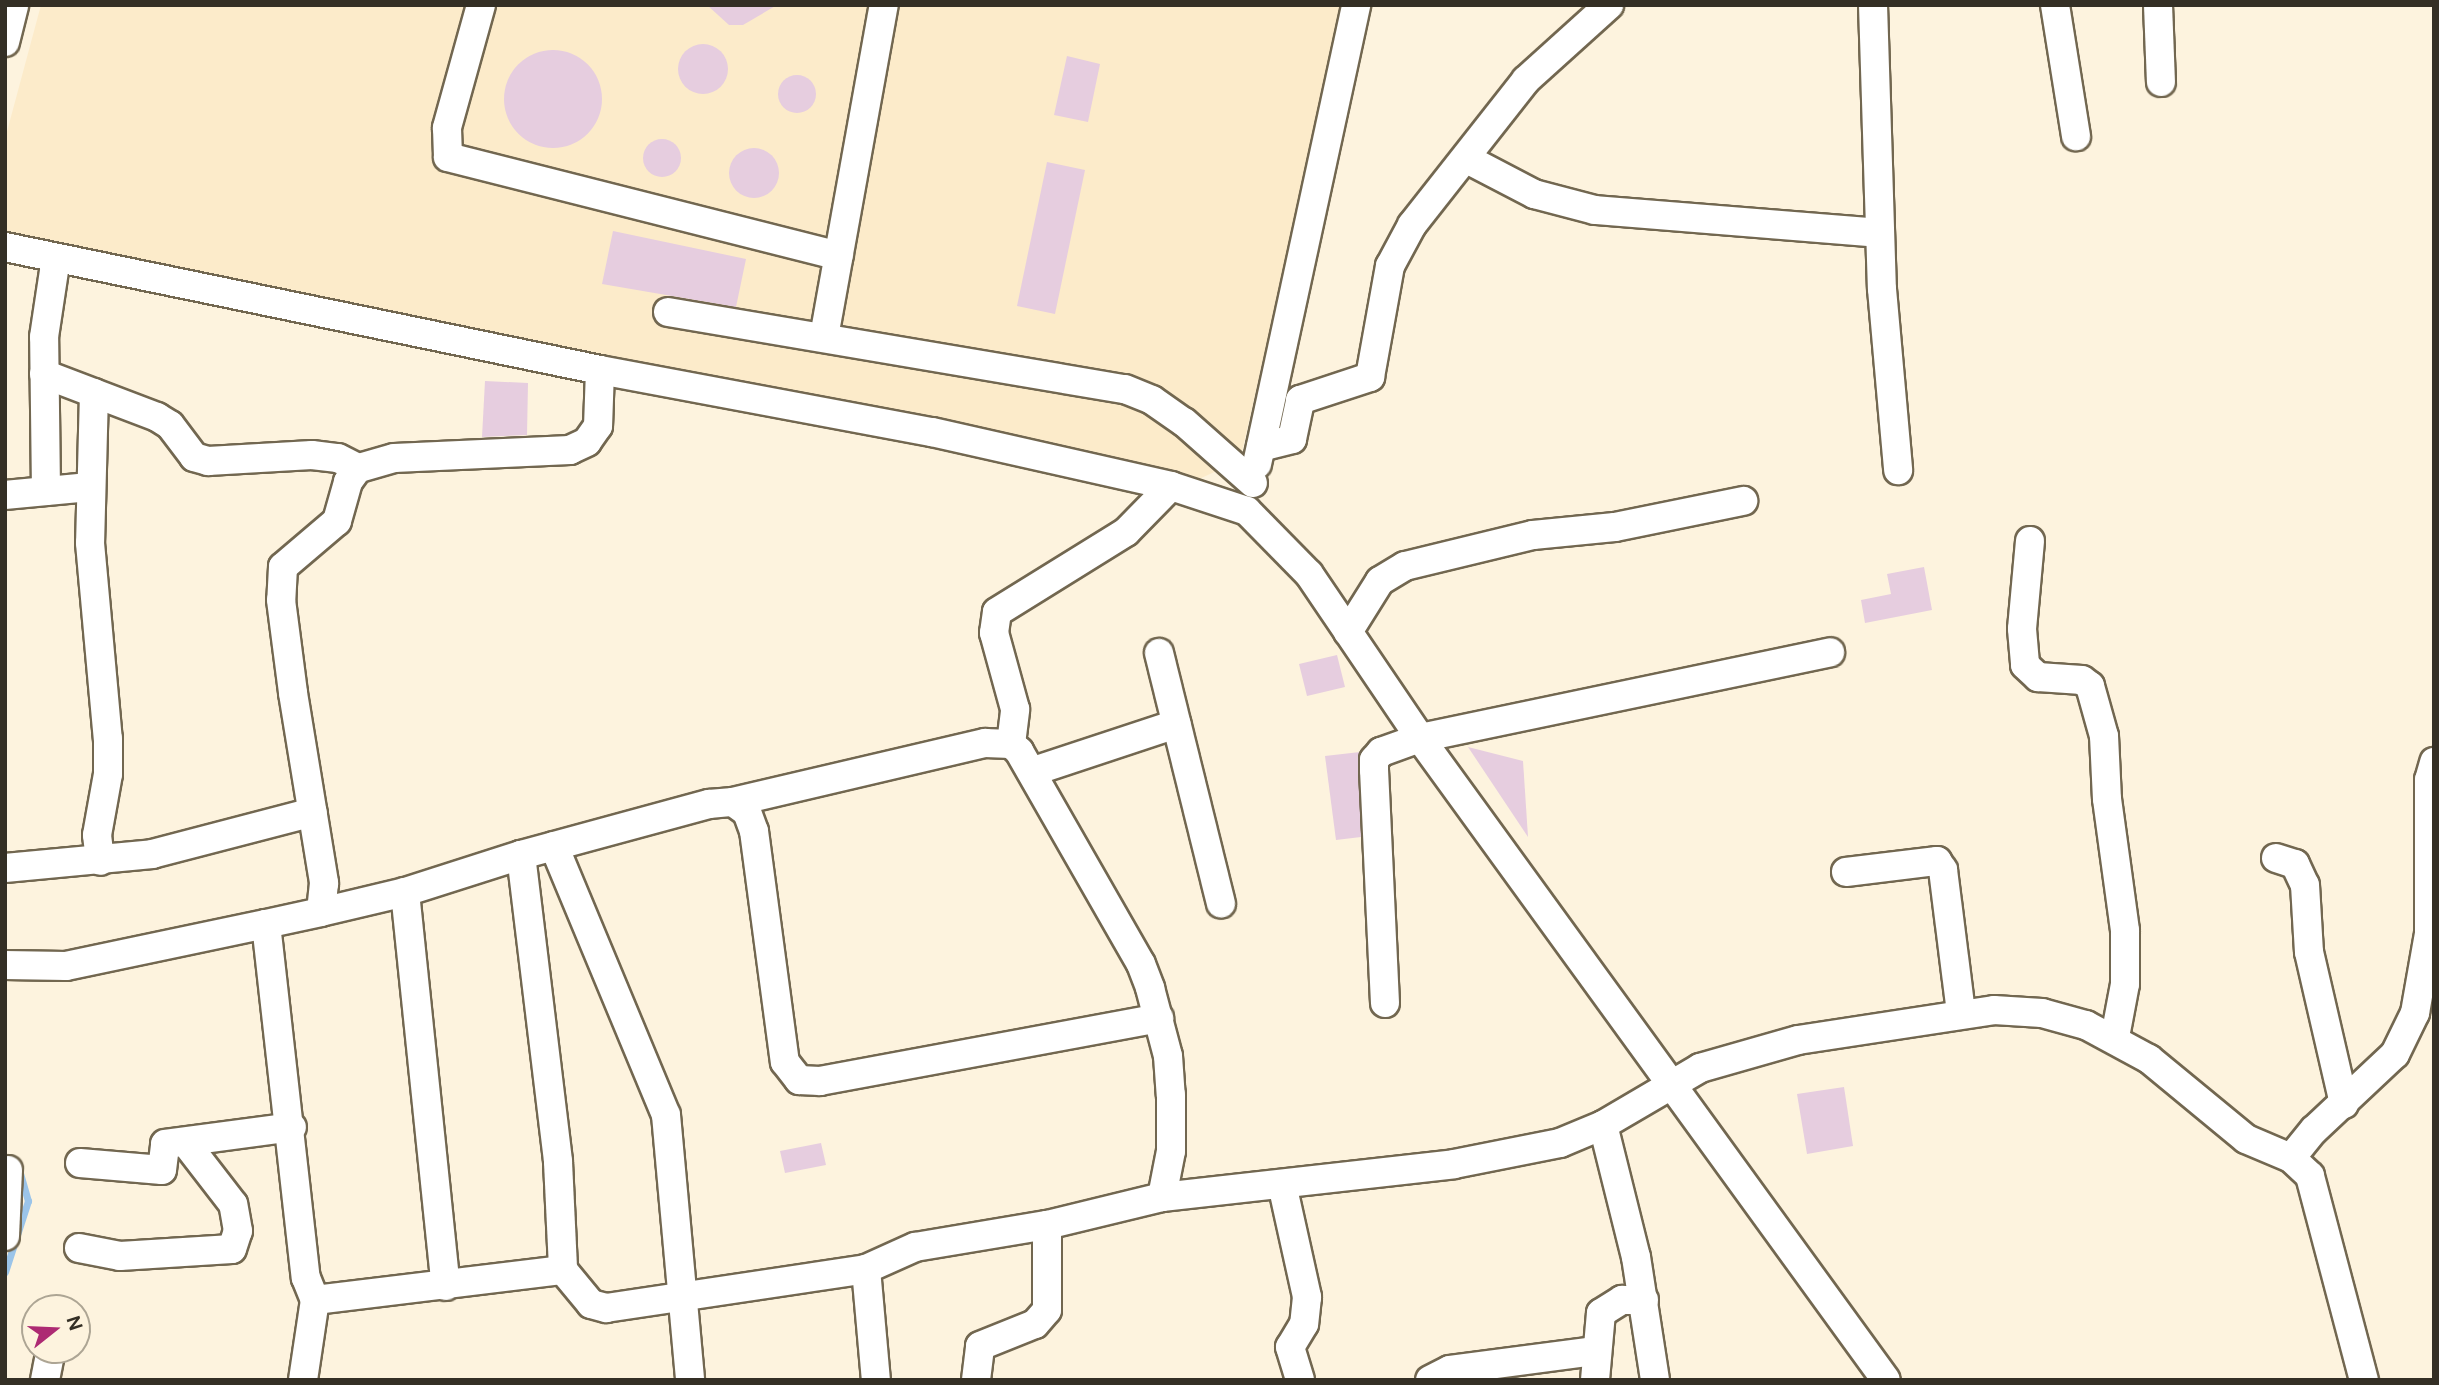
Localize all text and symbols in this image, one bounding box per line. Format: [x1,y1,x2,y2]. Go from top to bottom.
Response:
north arrow [21,1294,91,1364]
text: N [61,1313,89,1333]

